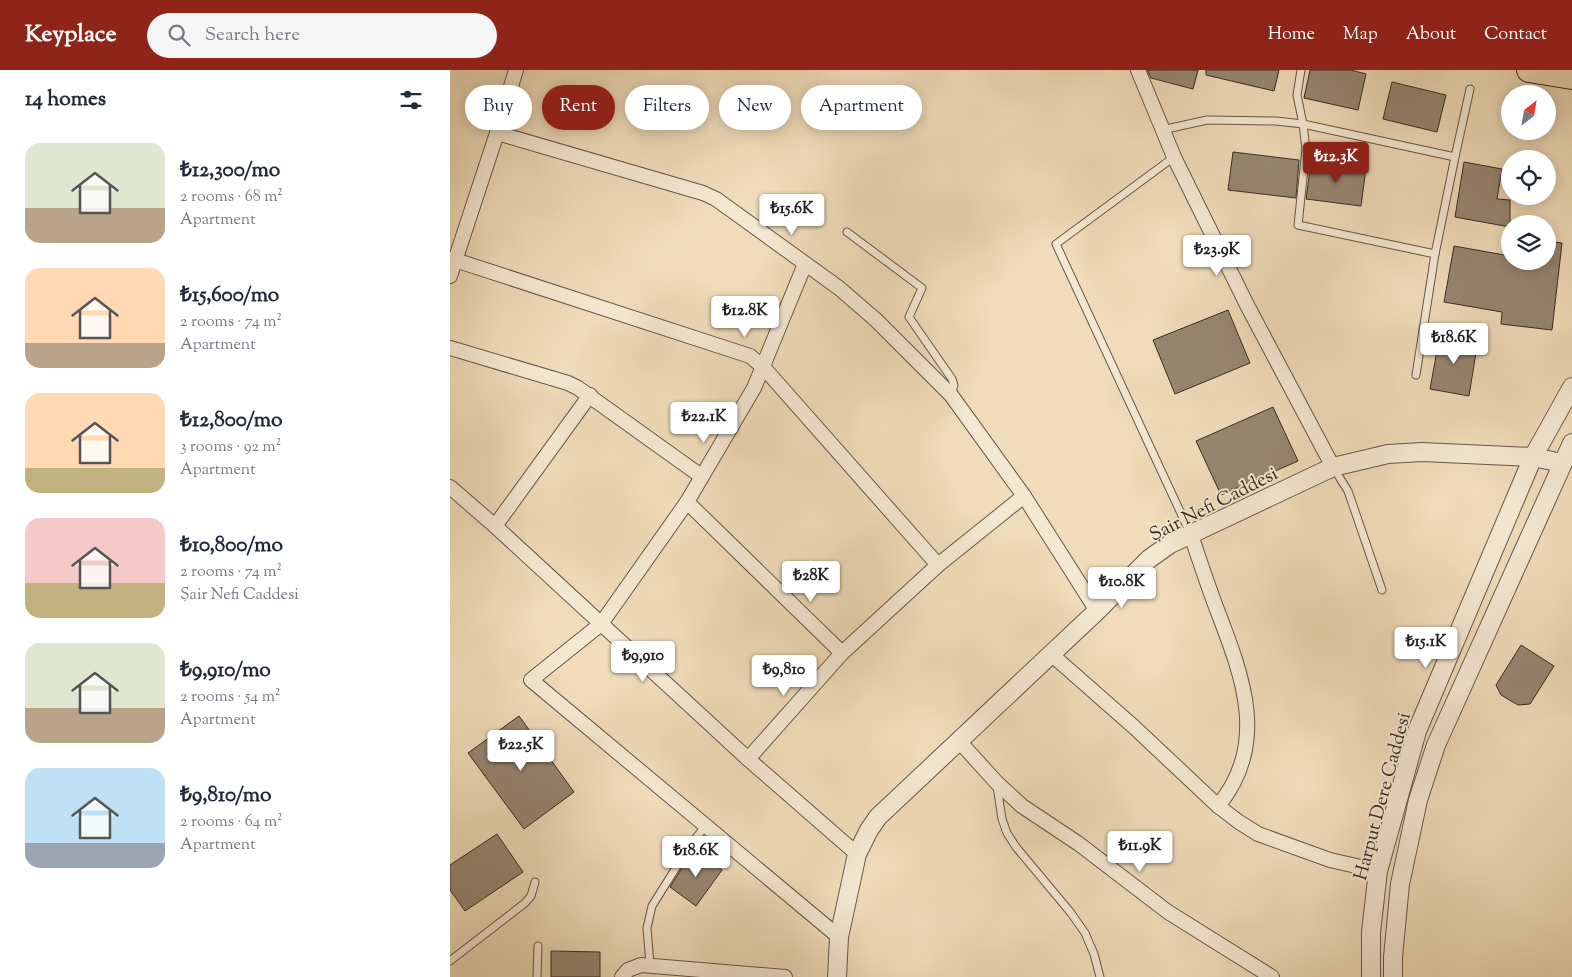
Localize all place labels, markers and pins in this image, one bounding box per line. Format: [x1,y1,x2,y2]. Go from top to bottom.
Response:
pin: ₺12.3K [1295,142,1377,184]
pin: ₺15.6K [751,194,833,236]
pin: ₺23.9K [1176,234,1258,277]
pin: ₺12.8K [704,296,786,338]
pin: ₺18.6K [1413,322,1495,365]
pin: ₺22.1K [663,402,745,444]
pin: ₺28K [781,560,841,603]
pin: ₺10.8K [1081,566,1163,609]
pin: ₺15.1K [1385,626,1467,669]
pin: ₺9,910 [602,640,684,683]
pin: ₺9,810 [743,654,825,697]
pin: ₺22.5K [480,730,562,772]
pin: ₺11.9K [1099,830,1181,873]
pin: ₺18.6K [655,836,737,878]

